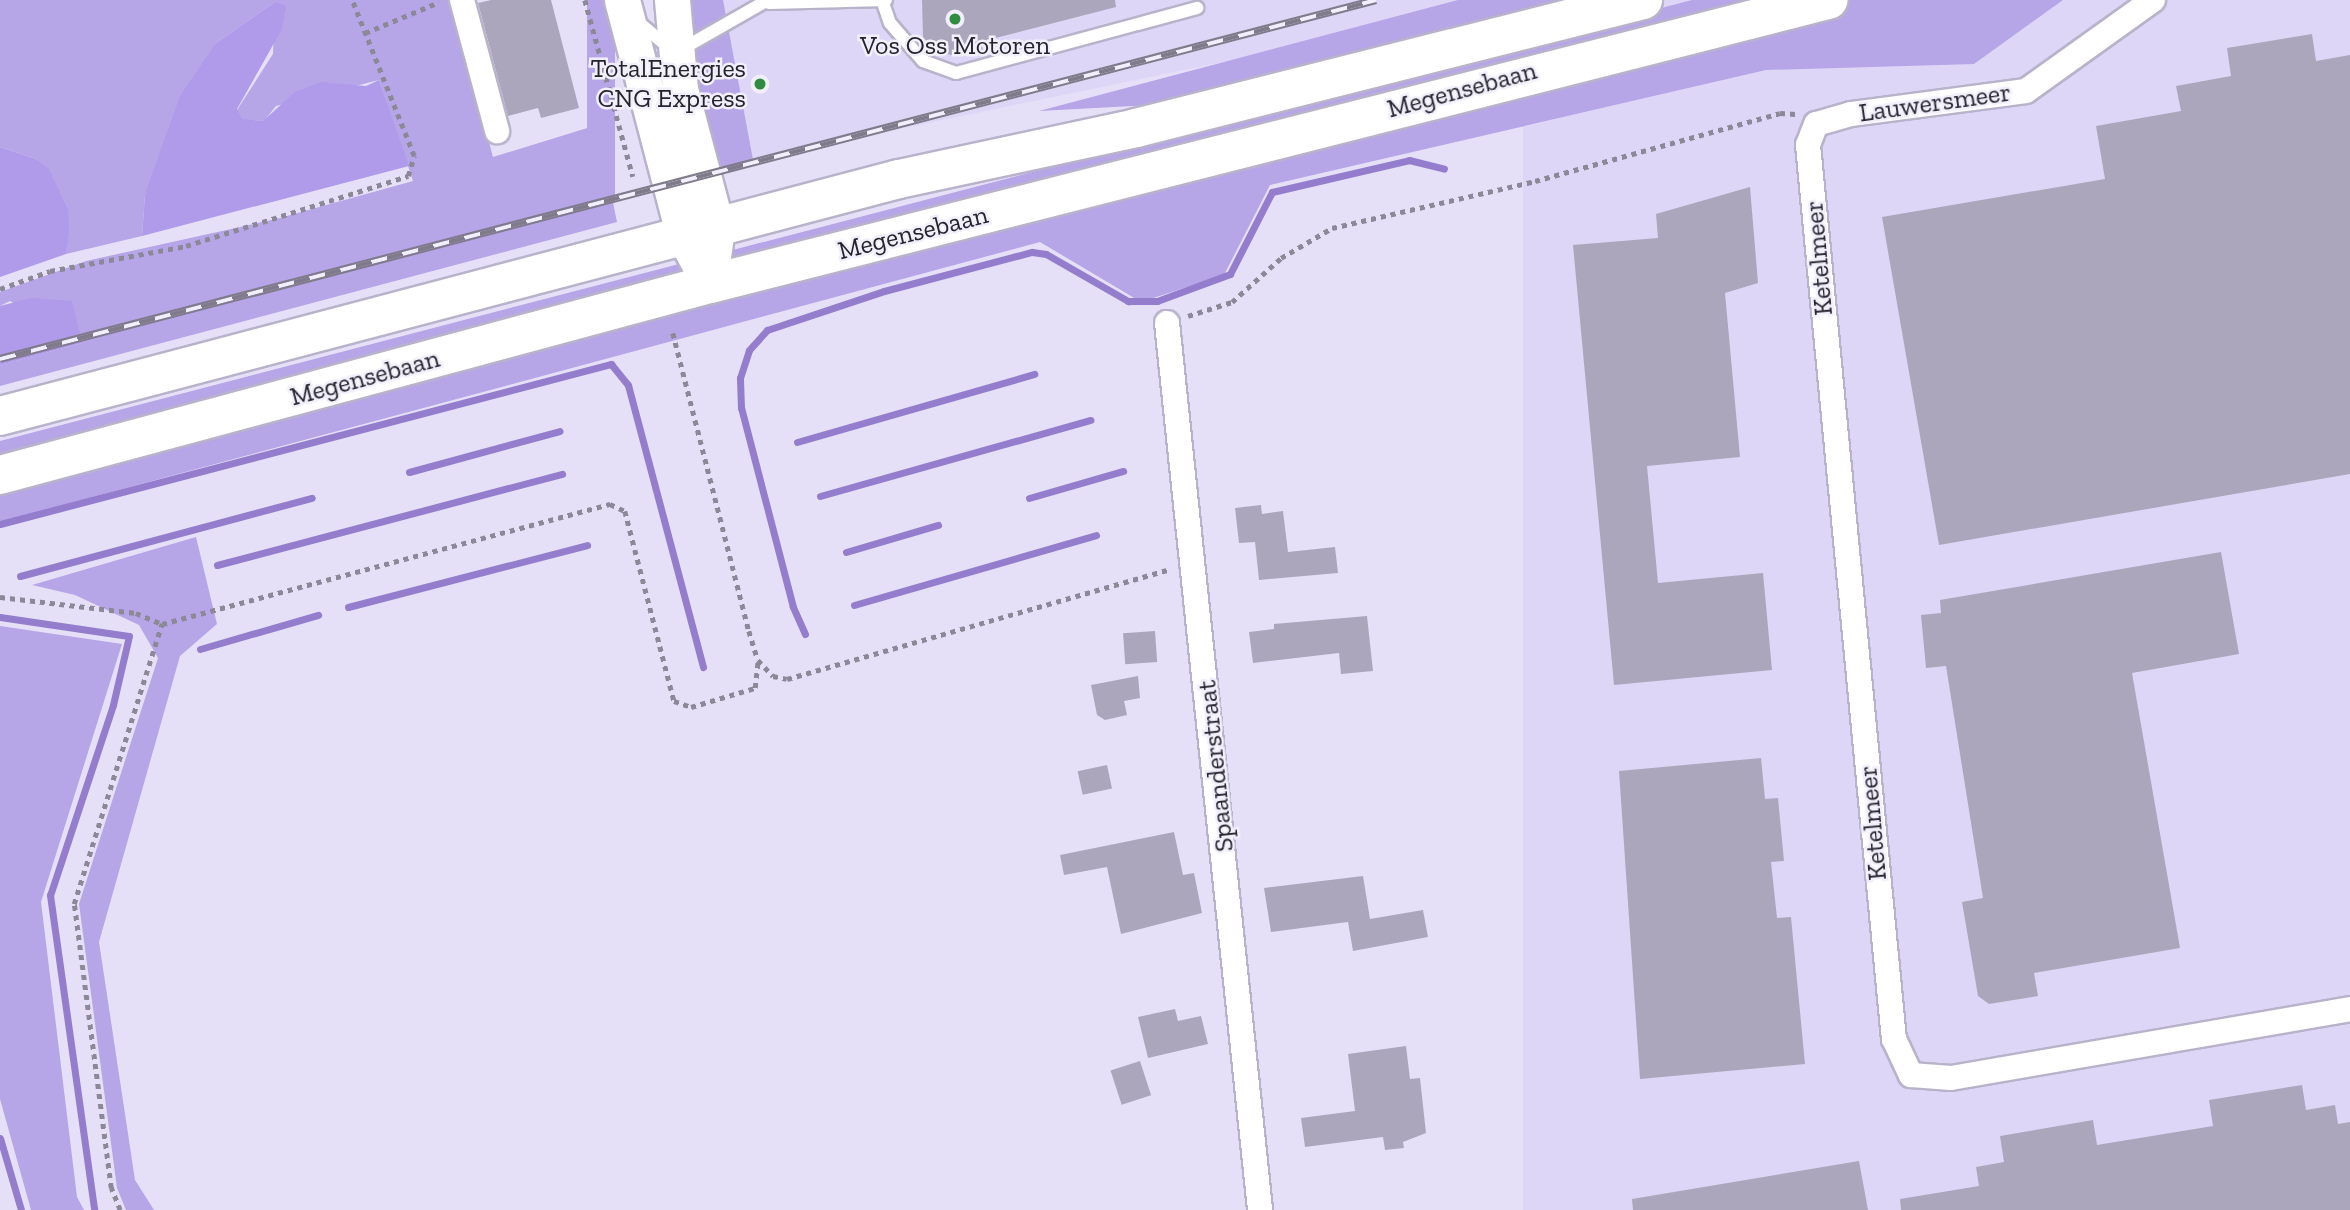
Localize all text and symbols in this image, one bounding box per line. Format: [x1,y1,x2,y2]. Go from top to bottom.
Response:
marker: Vos Oss Motoren [947,11,963,27]
place label: Vos Oss Motoren [860,30,1050,62]
place label: TotalEnergies CNG Express [591,53,746,114]
street label: Megensebaan [1384,55,1540,125]
marker: TotalEnergies CNG Express [752,76,768,92]
street label: Lauwersmeer [1857,77,2013,129]
street label: Megensebaan [835,199,991,267]
street label: Ketelmeer [1798,199,1840,317]
street label: Megensebaan [287,343,443,413]
street label: Spaanderstraat [1191,679,1241,853]
street label: Ketelmeer [1852,764,1894,882]

